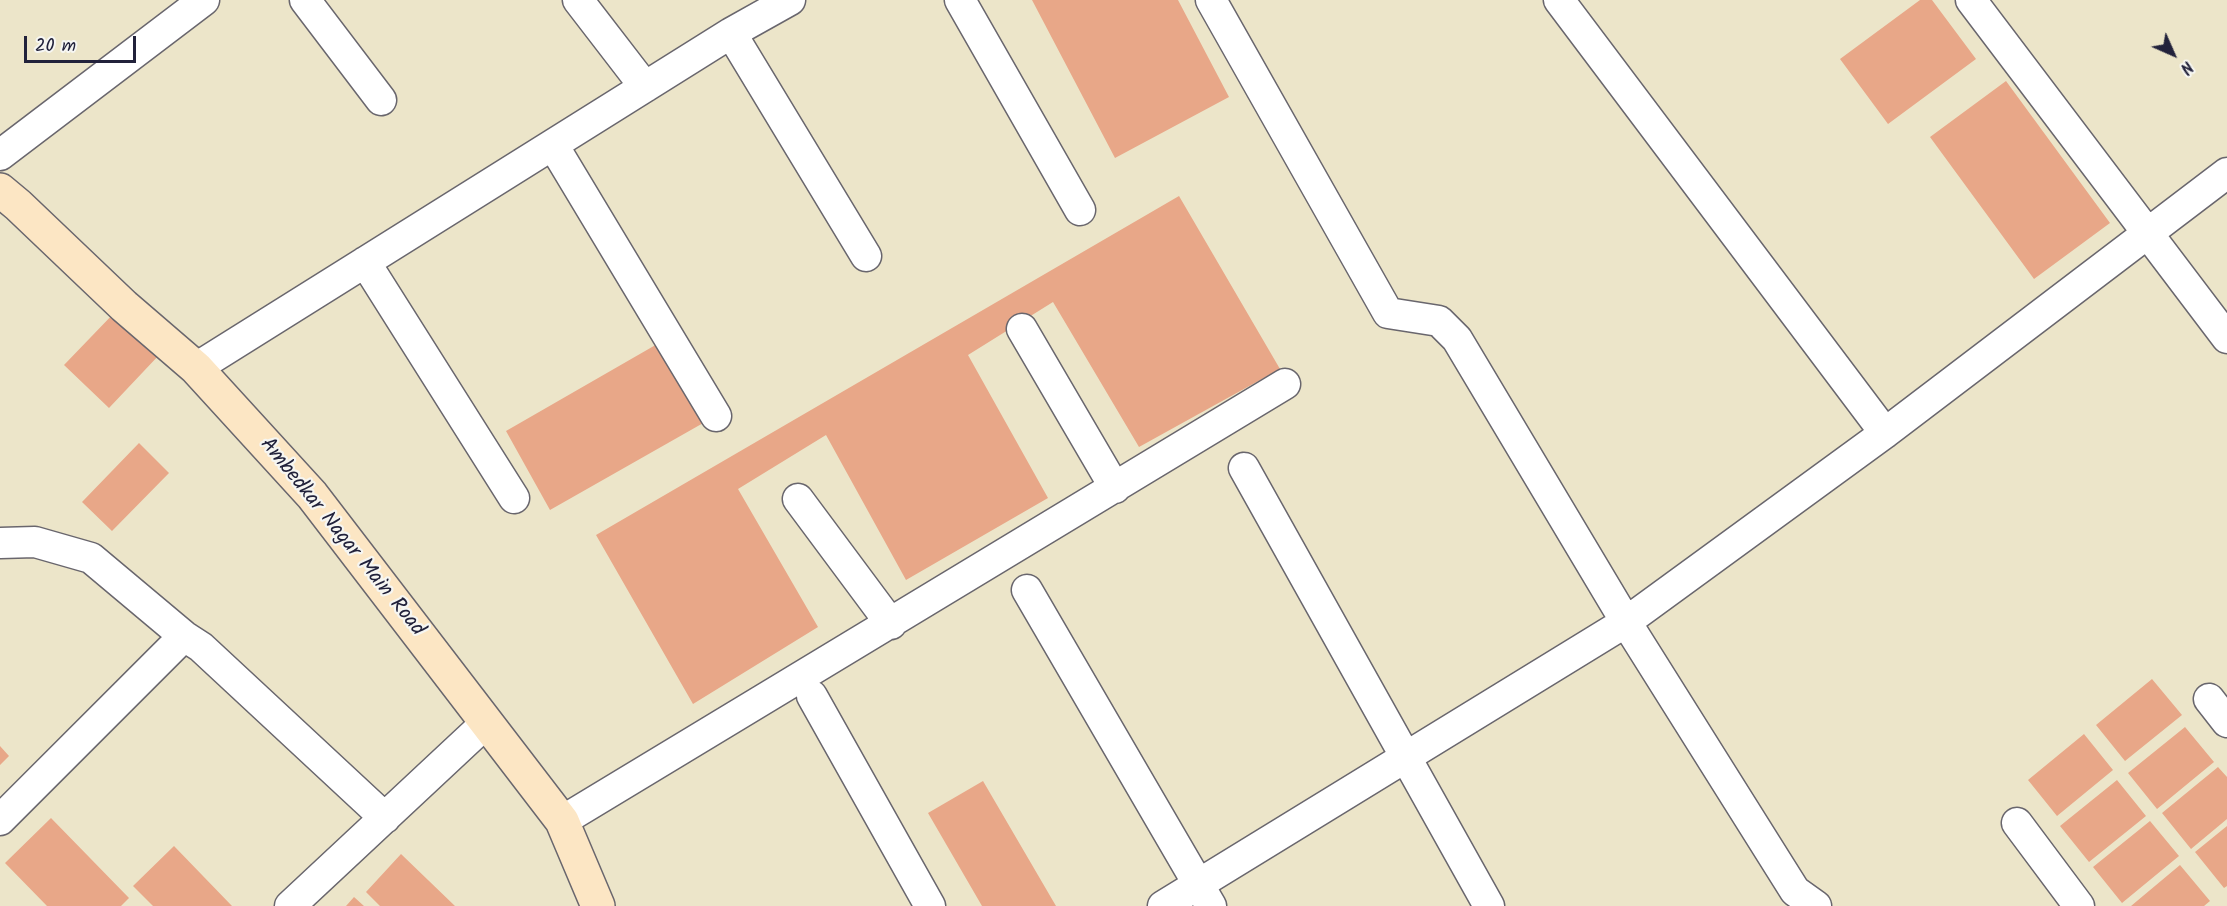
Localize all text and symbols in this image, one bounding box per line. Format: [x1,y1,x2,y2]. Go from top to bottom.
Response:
scale bar [27,24,140,62]
north arrow [2143,24,2203,84]
text: 20 m [35,32,76,61]
text: N [2174,55,2199,79]
street label: Ambedkar Nagar Main Road [253,434,429,642]

